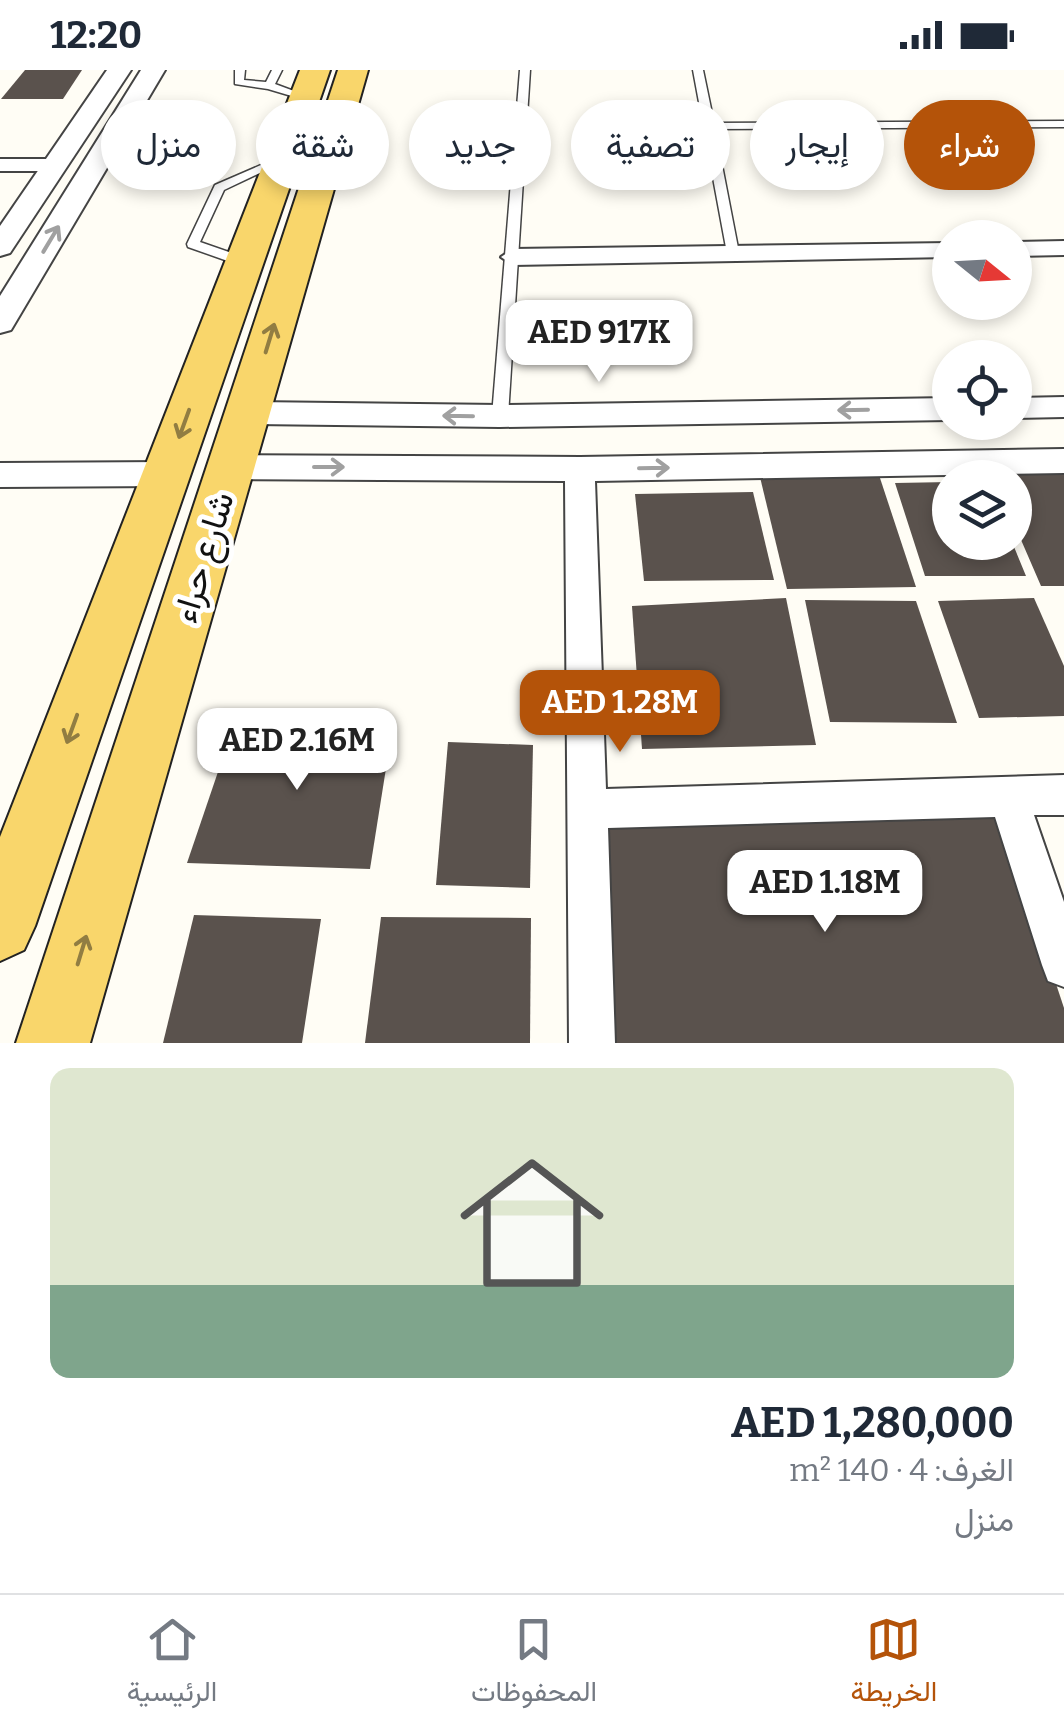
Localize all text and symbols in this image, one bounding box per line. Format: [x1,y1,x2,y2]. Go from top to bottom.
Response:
text: 12:20 [50,12,142,58]
chip: منزل [101,100,236,190]
chip: شقة [256,100,389,190]
chip: جديد [409,100,551,190]
chip: تصفية [571,100,730,190]
chip: إيجار [750,100,884,190]
chip: شراء [904,100,1035,190]
north arrow [932,220,1032,320]
map controls [932,220,1032,560]
one-way arrow [41,225,61,254]
pin: AED 917K [496,300,702,385]
text: AED 917K [528,313,670,351]
one-way arrow [263,323,281,355]
button: locate [932,340,1032,440]
one-way arrow [837,401,869,420]
one-way arrow [442,406,474,425]
one-way arrow [174,409,192,439]
one-way arrow [312,458,344,476]
one-way arrow [636,458,669,478]
button: layers [932,460,1032,560]
street label: شارع حراء [163,487,246,628]
pin: AED 1.28M [506,670,734,755]
text: AED 1.28M [542,683,698,721]
pin: AED 2.16M [183,708,411,793]
one-way arrow [62,713,80,744]
text: AED 2.16M [219,721,375,759]
pin: AED 1.18M [711,850,939,935]
text: AED 1.18M [749,863,901,901]
one-way arrow [74,935,92,966]
icon: home [442,1133,622,1313]
text: AED 1,280,000 [731,1398,1014,1448]
text: الغرف: 4 · 140 m² [789,1451,1014,1489]
text: منزل [954,1501,1014,1539]
tab: الرئيسية [127,1612,217,1716]
tab: المحفوظات [471,1612,597,1716]
tab: الخريطة [851,1612,937,1716]

